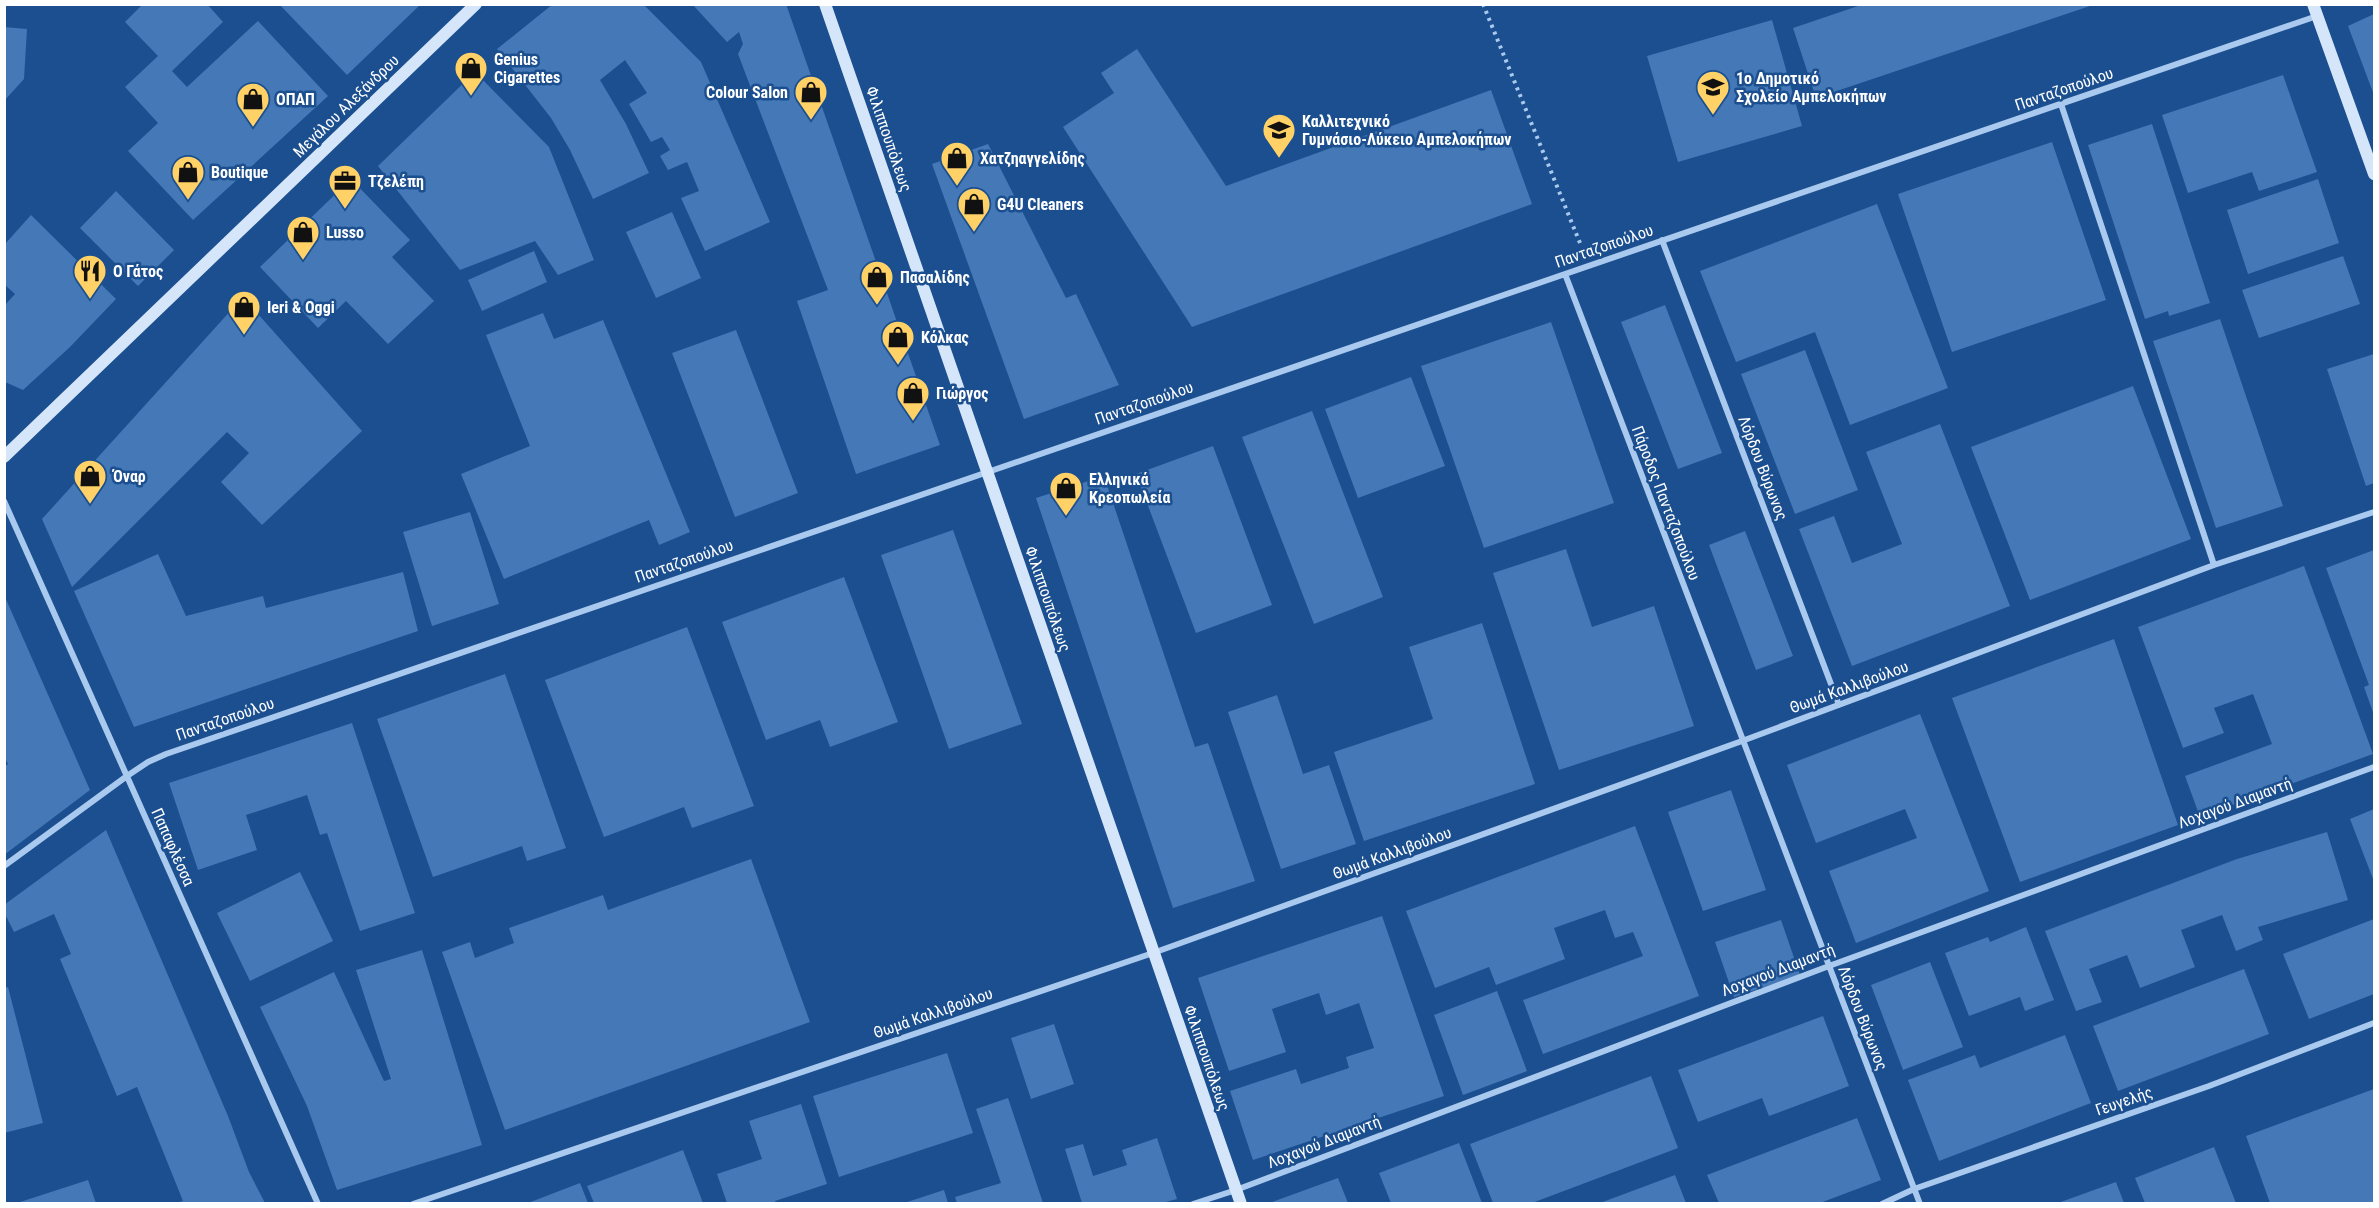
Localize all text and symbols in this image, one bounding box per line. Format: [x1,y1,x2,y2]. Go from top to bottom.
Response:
shop icon: Genius Cigarettes [453,50,489,97]
place label: Genius Cigarettes [494,50,560,87]
street label: Μεγάλου Αλεξάνδρου [289,51,403,161]
street label: Πανταζοπούλου [2012,63,2116,115]
school or university icon: 1ο Δημοτικό Σχολείο Αμπελοκήπων [1695,69,1731,116]
place label: 1ο Δημοτικό Σχολείο Αμπελοκήπων [1736,69,1886,106]
shop icon: Colour Salon [793,74,829,121]
shop icon: ΟΠΑΠ [235,81,271,128]
place label: Colour Salon [706,83,788,102]
street label: Φιλιππουπόλεως [862,84,916,194]
place label: ΟΠΑΠ [276,90,315,109]
school or university icon: Καλλιτεχνικό Γυμνάσιο-Λύκειο Αμπελοκήπων [1261,112,1297,159]
place label: Καλλιτεχνικό Γυμνάσιο-Λύκειο Αμπελοκήπων [1302,112,1511,149]
shop icon: Χατζηαγγελίδης [939,140,975,187]
place label: Χατζηαγγελίδης [980,149,1085,168]
shop icon: Boutique [170,154,206,201]
place label: Boutique [211,163,269,182]
office icon: Τζελέπη [327,163,363,210]
place label: Τζελέπη [368,172,424,191]
shop icon: G4U Cleaners [956,186,992,233]
place label: G4U Cleaners [997,195,1084,214]
shop icon: Lusso [285,214,321,261]
street label: Πανταζοπούλου [1552,220,1656,272]
place label: Lusso [326,223,364,242]
restaurant icon: Ο Γάτος [72,253,108,300]
shop icon: Πασαλίδης [859,259,895,306]
place label: Ο Γάτος [113,262,163,281]
place label: Πασαλίδης [900,268,970,287]
shop icon: Ieri & Oggi [226,289,262,336]
place label: Ieri & Oggi [267,298,335,317]
shop icon: Κόλκας [880,319,916,366]
place label: Κόλκας [921,328,969,347]
shop icon: Γιώργος [895,375,931,422]
street label: Πανταζοπούλου [1092,377,1196,429]
place label: Γιώργος [936,384,988,403]
street label: Λόρδου Βύρωνος [1734,413,1792,523]
street label: Πάροδος Πανταζοπούλου [1628,423,1704,583]
shop icon: Όναρ [72,458,108,505]
place label: Όναρ [111,467,146,486]
shop icon: Ελληνικά Κρεοπωλεία [1048,470,1084,517]
place label: Ελληνικά Κρεοπωλεία [1089,470,1171,507]
street label: Πανταζοπούλου [632,535,736,587]
street label: Φιλιππουπόλεως [1021,544,1075,654]
street label: Θωμά Καλλιβούλου [1787,657,1911,717]
street label: Πανταζοπούλου [173,693,277,745]
street label: Λοχαγού Διαμαντή [2175,774,2295,832]
street label: Παπαφλέσσα [147,805,199,889]
street label: Θωμά Καλλιβούλου [1330,823,1454,883]
street label: Λοχαγού Διαμαντή [1719,940,1837,1000]
street label: Λόρδου Βύρωνος [1834,963,1892,1073]
street label: Θωμά Καλλιβούλου [871,984,995,1042]
street label: Φιλιππουπόλεως [1180,1003,1234,1113]
street label: Γευγελής [2093,1082,2155,1120]
street label: Λοχαγού Διαμαντή [1265,1112,1383,1172]

